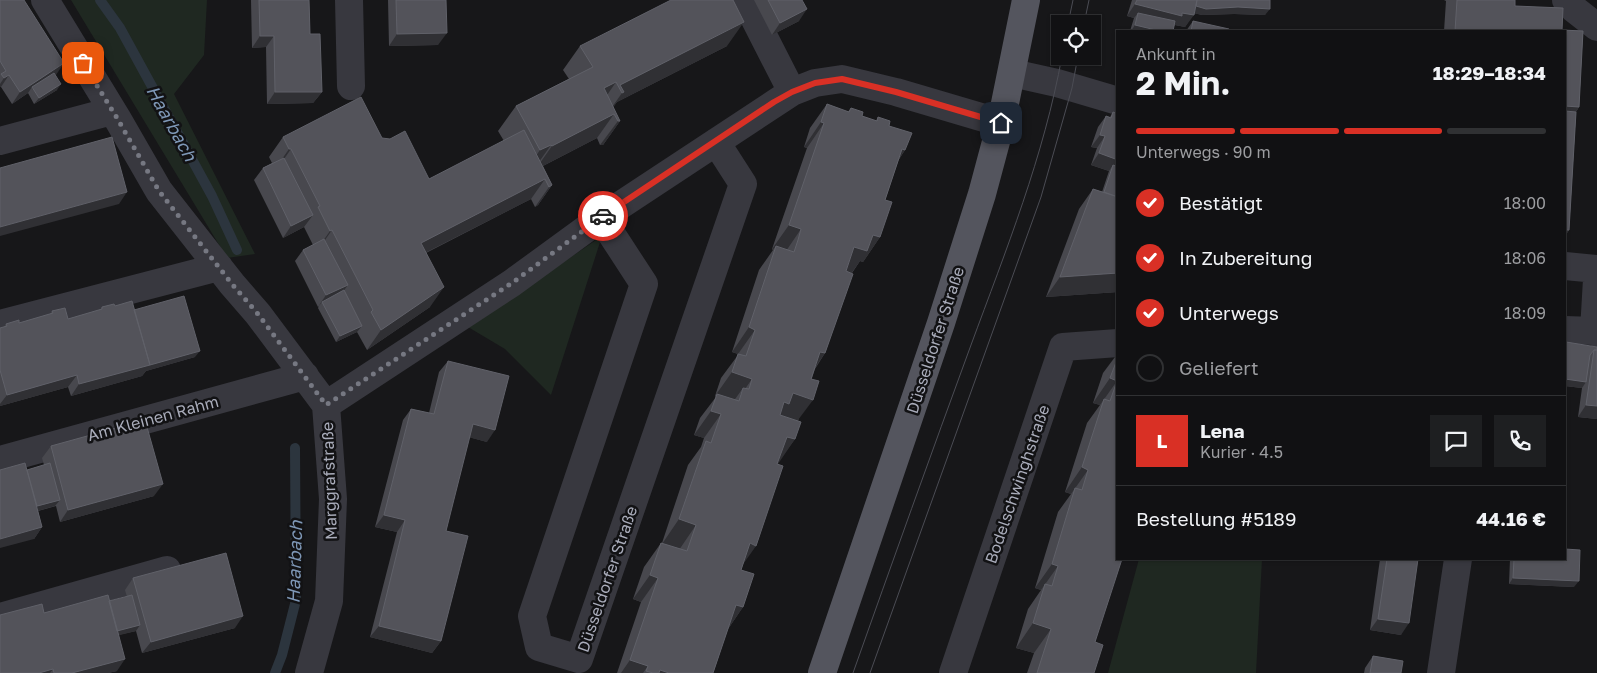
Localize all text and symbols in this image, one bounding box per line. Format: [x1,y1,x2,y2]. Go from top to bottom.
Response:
map controls [1051,15,1101,65]
button: locate [1051,15,1101,65]
pin [62,42,104,84]
text: Ankunft in [1136,44,1216,64]
icon: bag [69,49,97,77]
text: 18:29–18:34 [1433,61,1546,84]
text: 2 Min. [1136,64,1230,102]
water label: Haarbach [142,81,202,166]
pin [980,102,1022,144]
icon: home [987,109,1015,137]
text: Unterwegs · 90 m [1136,142,1271,162]
icon: check [1136,189,1164,217]
courier [578,191,628,241]
text: Bestätigt [1179,191,1263,214]
text: 18:00 [1504,193,1546,213]
icon: car [589,202,617,230]
icon: check [1136,244,1164,272]
text: In Zubereitung [1179,246,1312,269]
text: 18:06 [1504,248,1546,268]
street label: Düsseldorfer Straße [902,264,968,416]
icon: check [1136,299,1164,327]
text: Unterwegs [1179,301,1279,324]
text: 18:09 [1504,303,1546,323]
text: Geliefert [1179,356,1259,379]
street label: Am Kleinen Rahm [85,391,221,445]
street label: Bodelschwinghstraße [980,402,1054,566]
button: chat [1430,415,1482,467]
button: phone [1494,415,1546,467]
text: Lena [1200,419,1245,442]
street label: Marggrafstraße [317,422,341,540]
text: L [1157,429,1167,452]
text: Kurier · 4.5 [1200,442,1283,462]
street label: Düsseldorfer Straße [573,503,641,655]
text: Bestellung #5189 [1136,507,1296,530]
text: 44.16 € [1476,507,1546,530]
water label: Haarbach [282,519,306,604]

